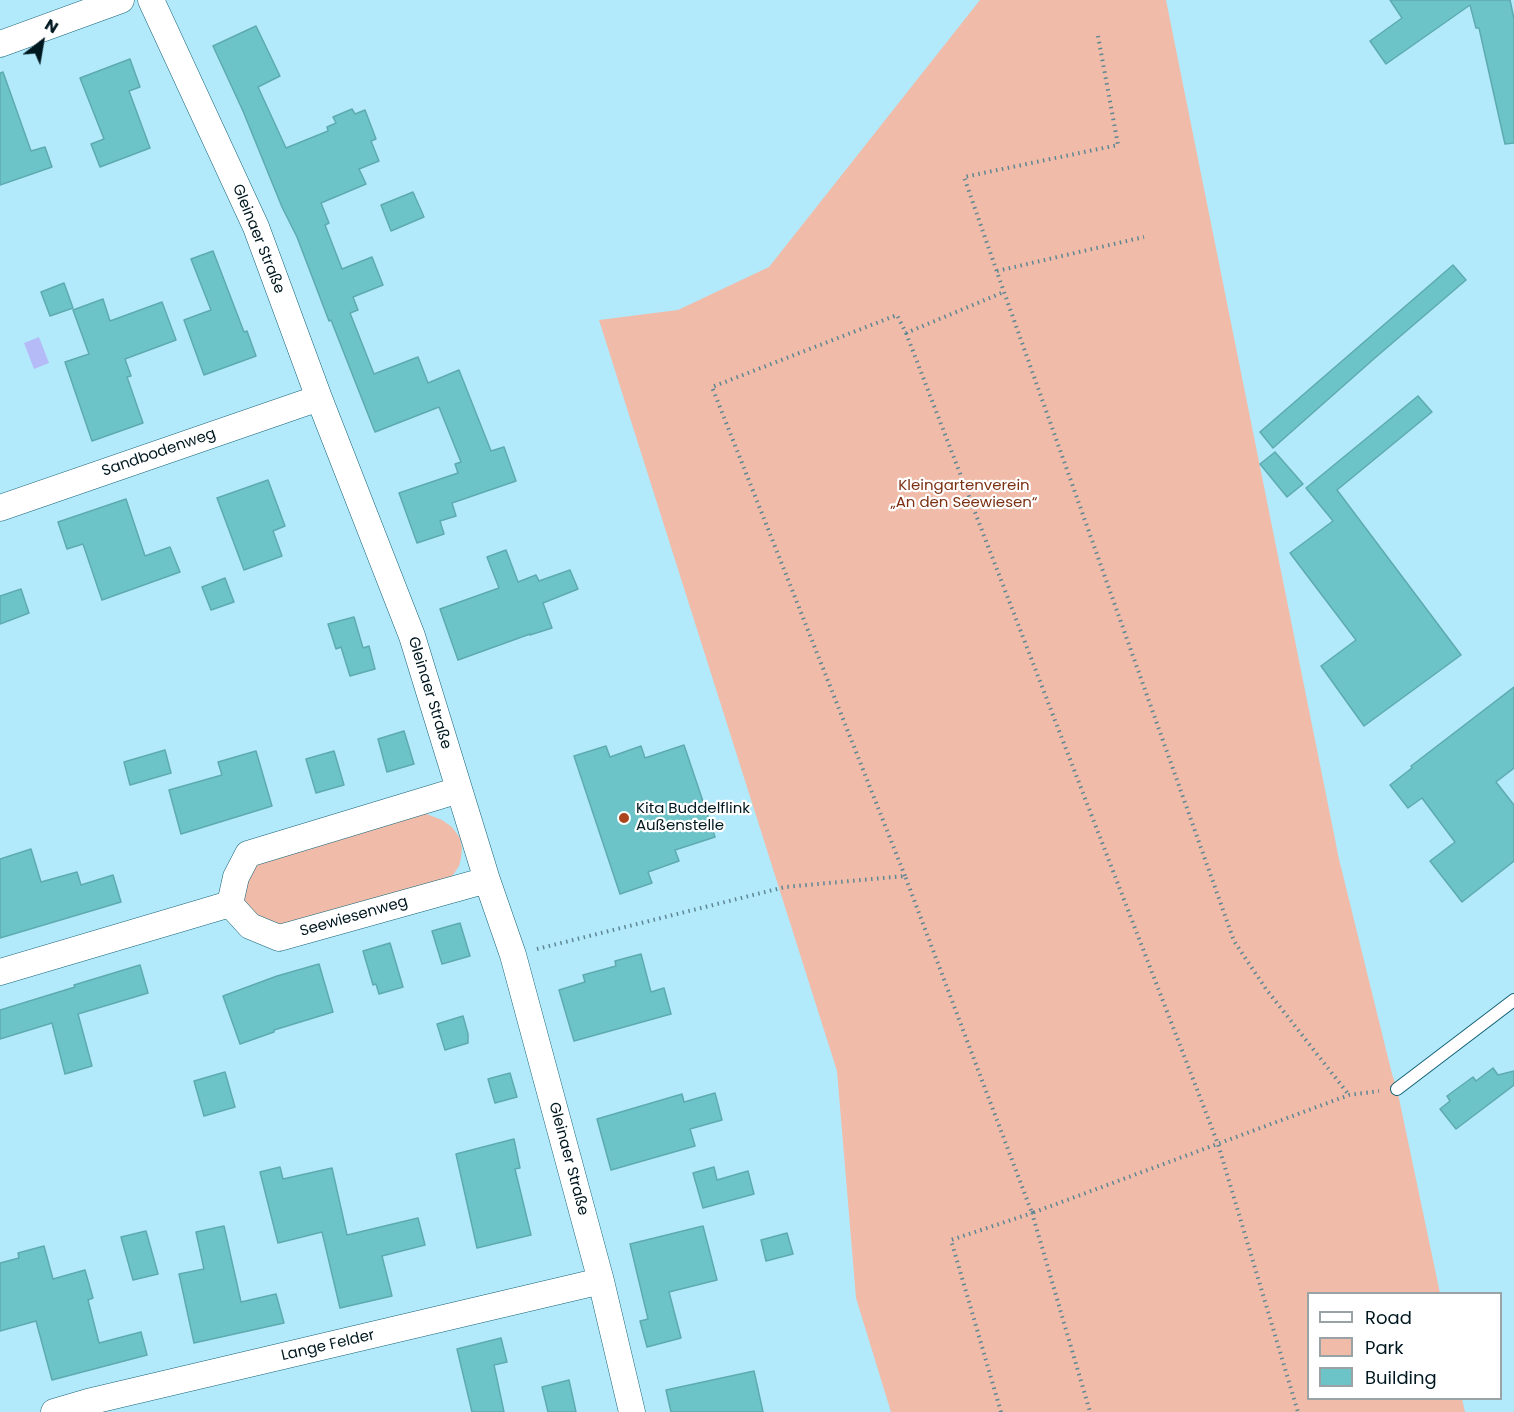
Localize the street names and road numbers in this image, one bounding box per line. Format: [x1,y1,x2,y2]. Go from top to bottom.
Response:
street label: Gleinaer Straße [228,182,288,296]
street label: Sandbodenweg [100,425,218,481]
street label: Gleinaer Straße [403,635,455,751]
street label: Seewiesenweg [298,893,410,941]
street label: Gleinaer Straße [544,1100,592,1218]
street label: Lange Felder [280,1327,376,1365]

